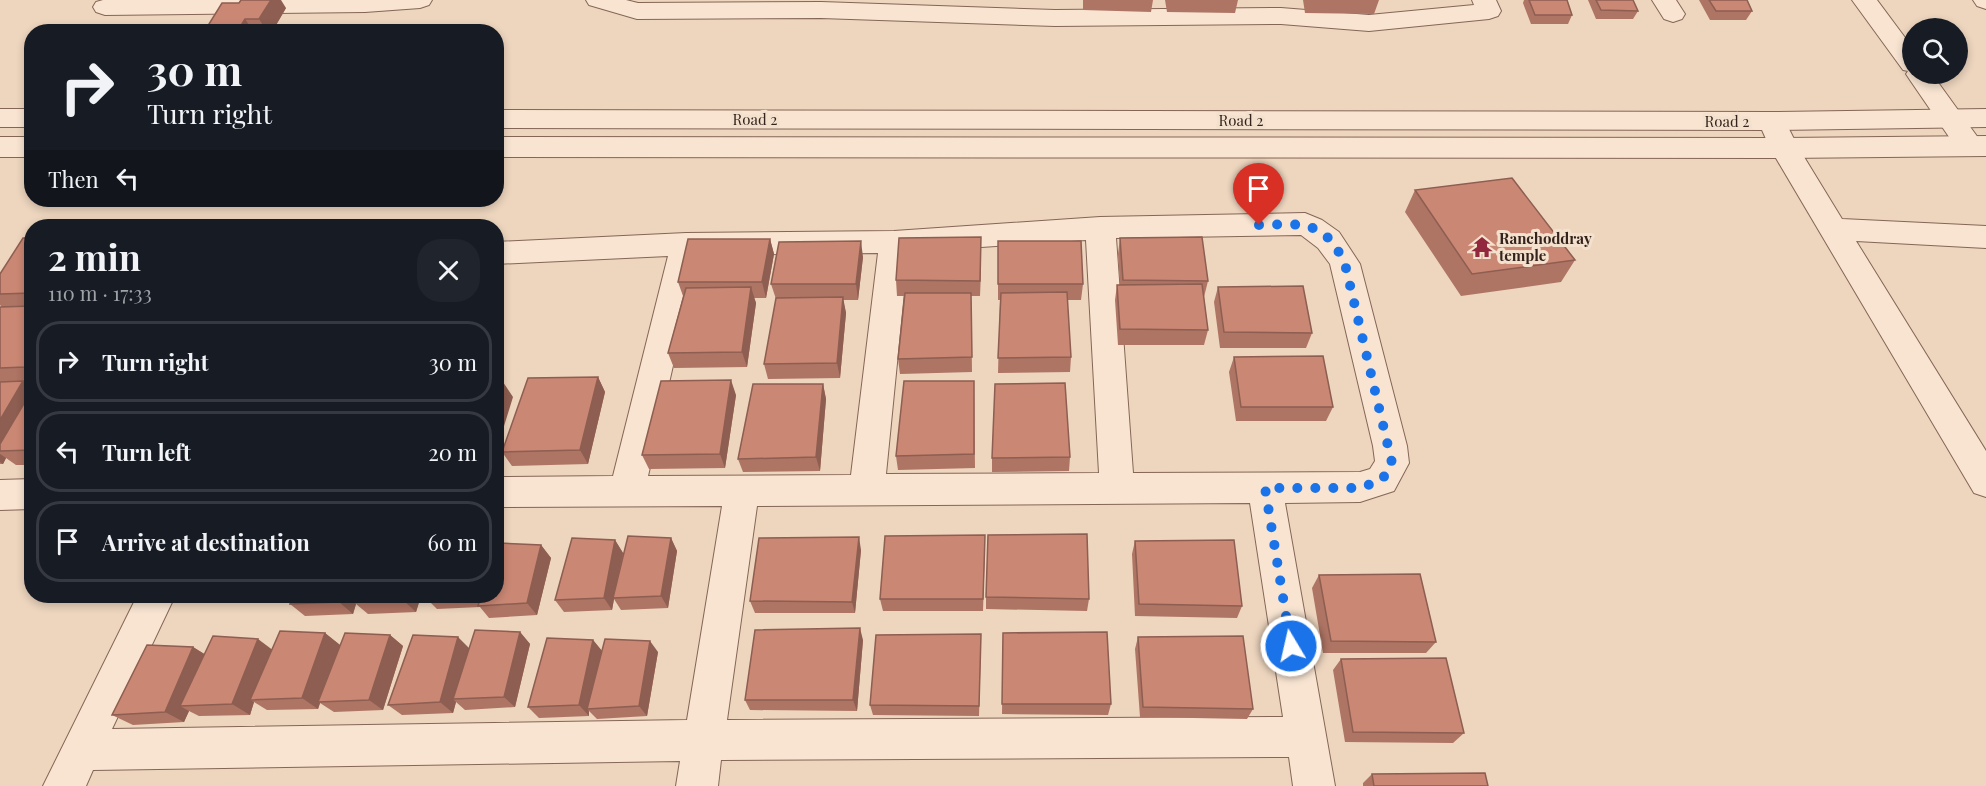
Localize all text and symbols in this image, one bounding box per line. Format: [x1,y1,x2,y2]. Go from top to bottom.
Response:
map controls [1902,18,1968,84]
button: search [1902,18,1968,84]
text: 30 m [147,41,242,97]
icon: right [48,48,126,126]
text: Turn right [147,95,272,131]
street label: Road 2 [732,109,778,129]
street label: Road 2 [1218,110,1264,130]
street label: Road 2 [1704,111,1750,131]
icon: left [111,162,144,195]
pin [1233,163,1284,225]
text: Then [48,164,99,194]
icon: arrive [1242,172,1275,205]
place label: Ranchoddray temple [1498,228,1592,265]
text: 2 min [48,232,141,280]
temple icon: Ranchoddray temple [1470,235,1494,259]
button: close [417,239,480,302]
text: 110 m · 17:33 [48,279,152,306]
icon: right [51,345,84,378]
text: Turn right [102,347,208,377]
text: 30 m [429,347,477,377]
icon: left [51,435,84,468]
text: Turn left [102,437,191,467]
text: 20 m [428,437,477,467]
icon: arrive [51,525,84,558]
text: Arrive at destination [102,527,310,557]
text: 60 m [427,527,477,557]
position arrow [1259,614,1323,678]

